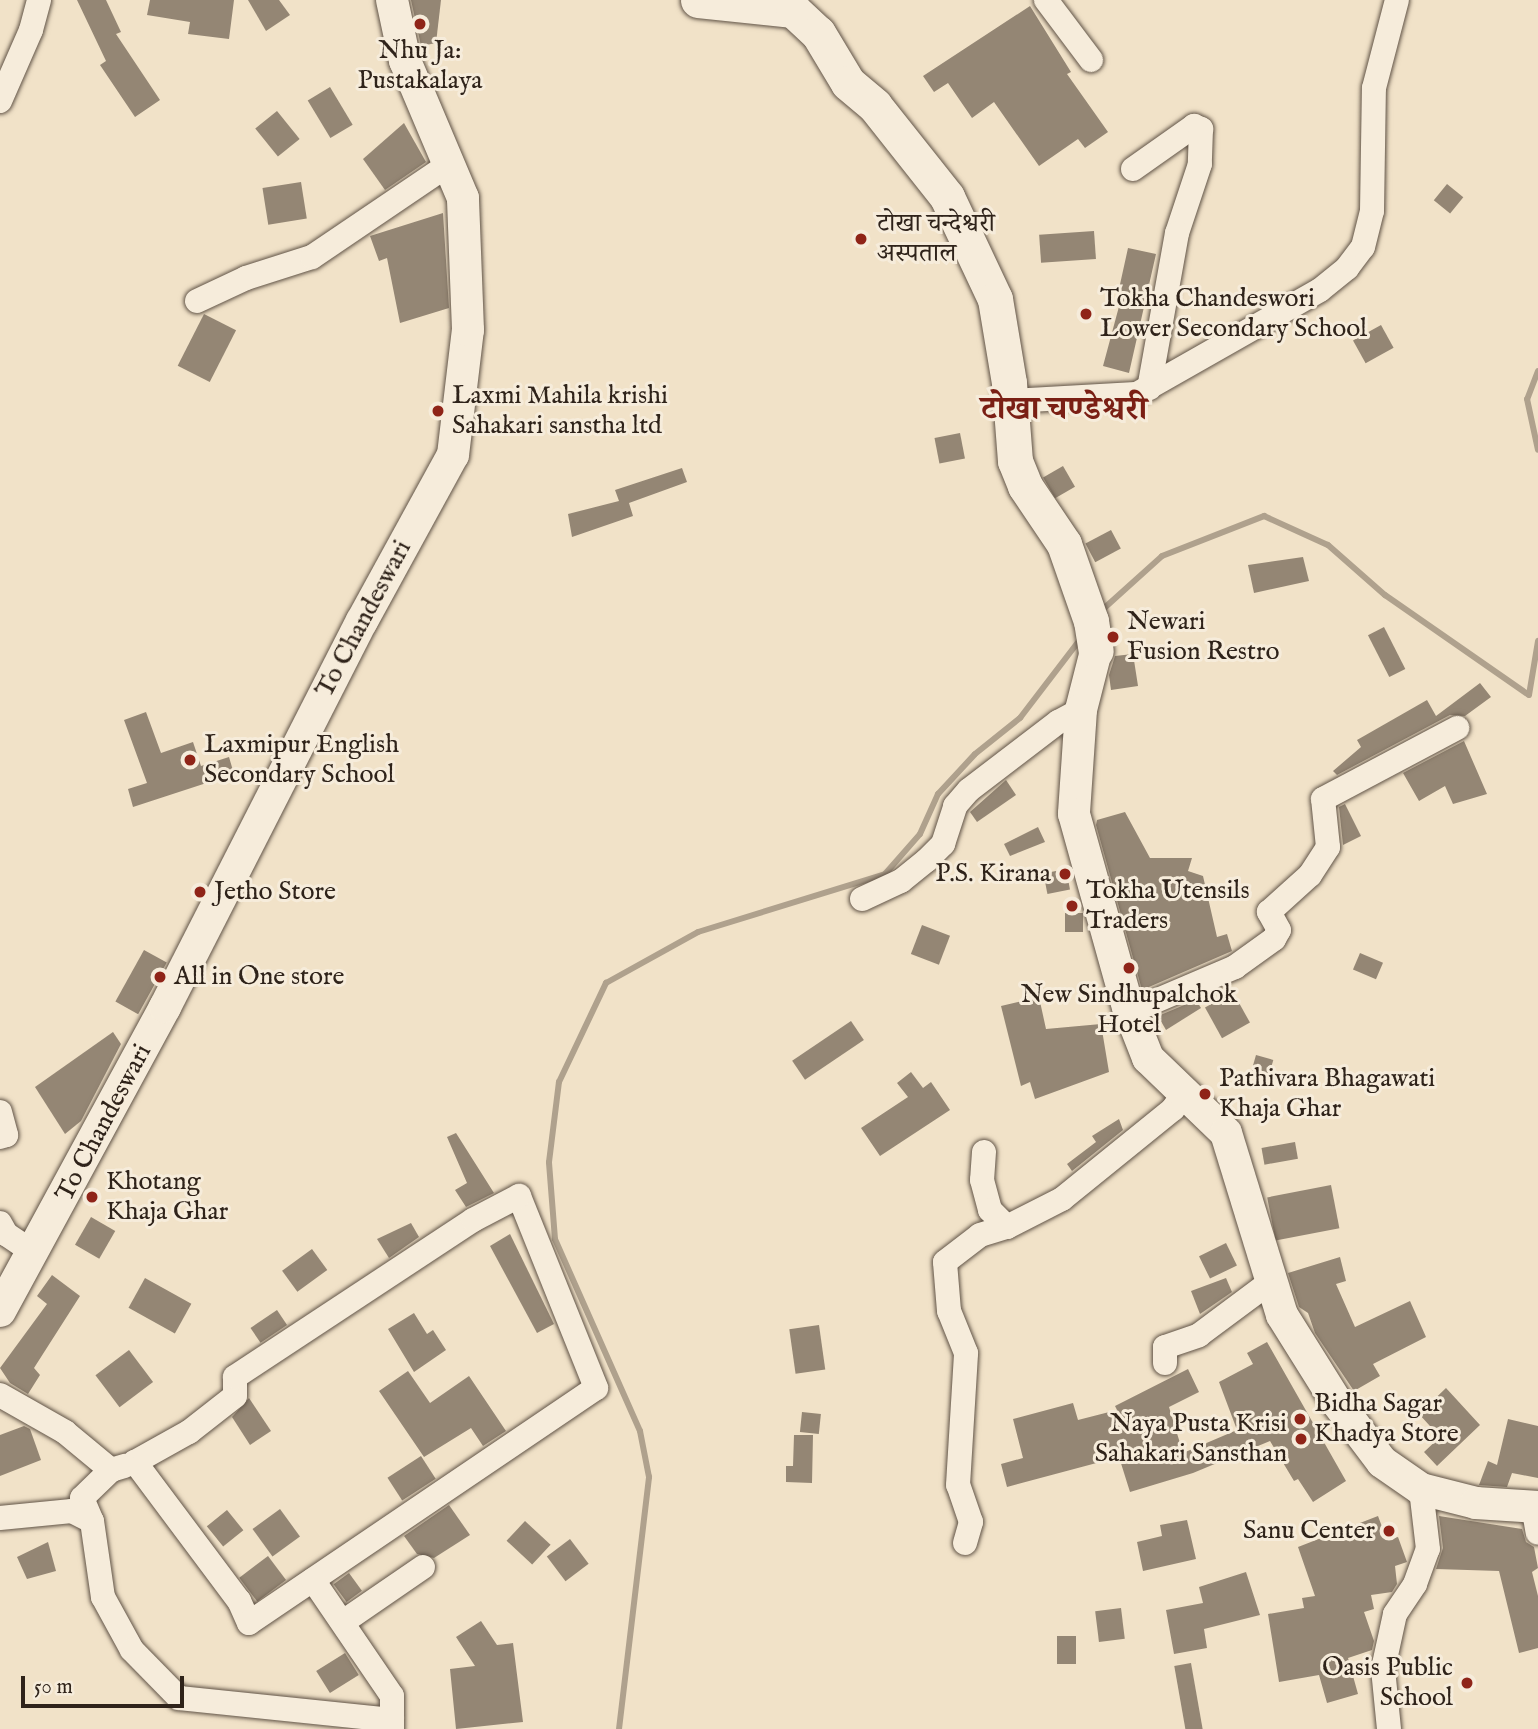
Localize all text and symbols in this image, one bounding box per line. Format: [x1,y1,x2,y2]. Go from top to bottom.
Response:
marker: Nhu Ja: Pustakalaya [412,16,428,32]
place label: Nhu Ja: Pustakalaya [358,35,482,96]
place label: टोखा चन्देश्वरी अस्पताल [877,208,995,270]
marker: टोखा चन्देश्वरी अस्पताल [851,229,871,249]
place label: Tokha Chandeswori Lower Secondary School [1100,283,1367,344]
marker: Tokha Chandeswori Lower Secondary School [1078,306,1094,322]
place label: Laxmi Mahila krishi Sahakari sanstha ltd [452,380,668,442]
district label: टोखा चण्डेश्वरी [981,391,1147,431]
marker: Laxmi Mahila krishi Sahakari sanstha ltd [430,403,446,419]
street label: To Chandeswari [309,535,419,703]
place label: Newari Fusion Restro [1127,606,1279,668]
marker: Newari Fusion Restro [1105,629,1121,645]
place label: Laxmipur English Secondary School [204,729,399,790]
marker: Laxmipur English Secondary School [182,752,198,768]
place label: P.S. Kirana [935,858,1051,890]
marker: P.S. Kirana [1057,866,1073,882]
place label: Tokha Utensils Traders [1086,875,1250,936]
place label: Jetho Store [214,876,336,908]
marker: Jetho Store [192,884,208,900]
marker: Tokha Utensils Traders [1064,898,1080,914]
marker: New Sindhupalchok Hotel [1121,960,1137,976]
place label: All in One store [174,961,344,993]
marker: All in One store [152,969,168,985]
place label: New Sindhupalchok Hotel [1021,979,1237,1040]
street label: To Chandeswari [49,1039,159,1207]
place label: Pathivara Bhagawati Khaja Ghar [1219,1063,1435,1124]
marker: Pathivara Bhagawati Khaja Ghar [1197,1086,1213,1102]
place label: Khotang Khaja Ghar [106,1166,228,1228]
marker: Khotang Khaja Ghar [84,1189,100,1205]
place label: Bidha Sagar Khadya Store [1314,1388,1459,1450]
place label: Naya Pusta Krisi Sahakari Sansthan [1095,1408,1287,1470]
marker: Bidha Sagar Khadya Store [1292,1411,1308,1427]
marker: Naya Pusta Krisi Sahakari Sansthan [1293,1431,1309,1447]
place label: Sanu Center [1243,1515,1375,1547]
marker: Sanu Center [1381,1523,1397,1539]
place label: Oasis Public School [1322,1652,1453,1714]
scale bar [24,1662,187,1706]
text: 50 m [34,1674,73,1701]
marker: Oasis Public School [1459,1675,1475,1691]

